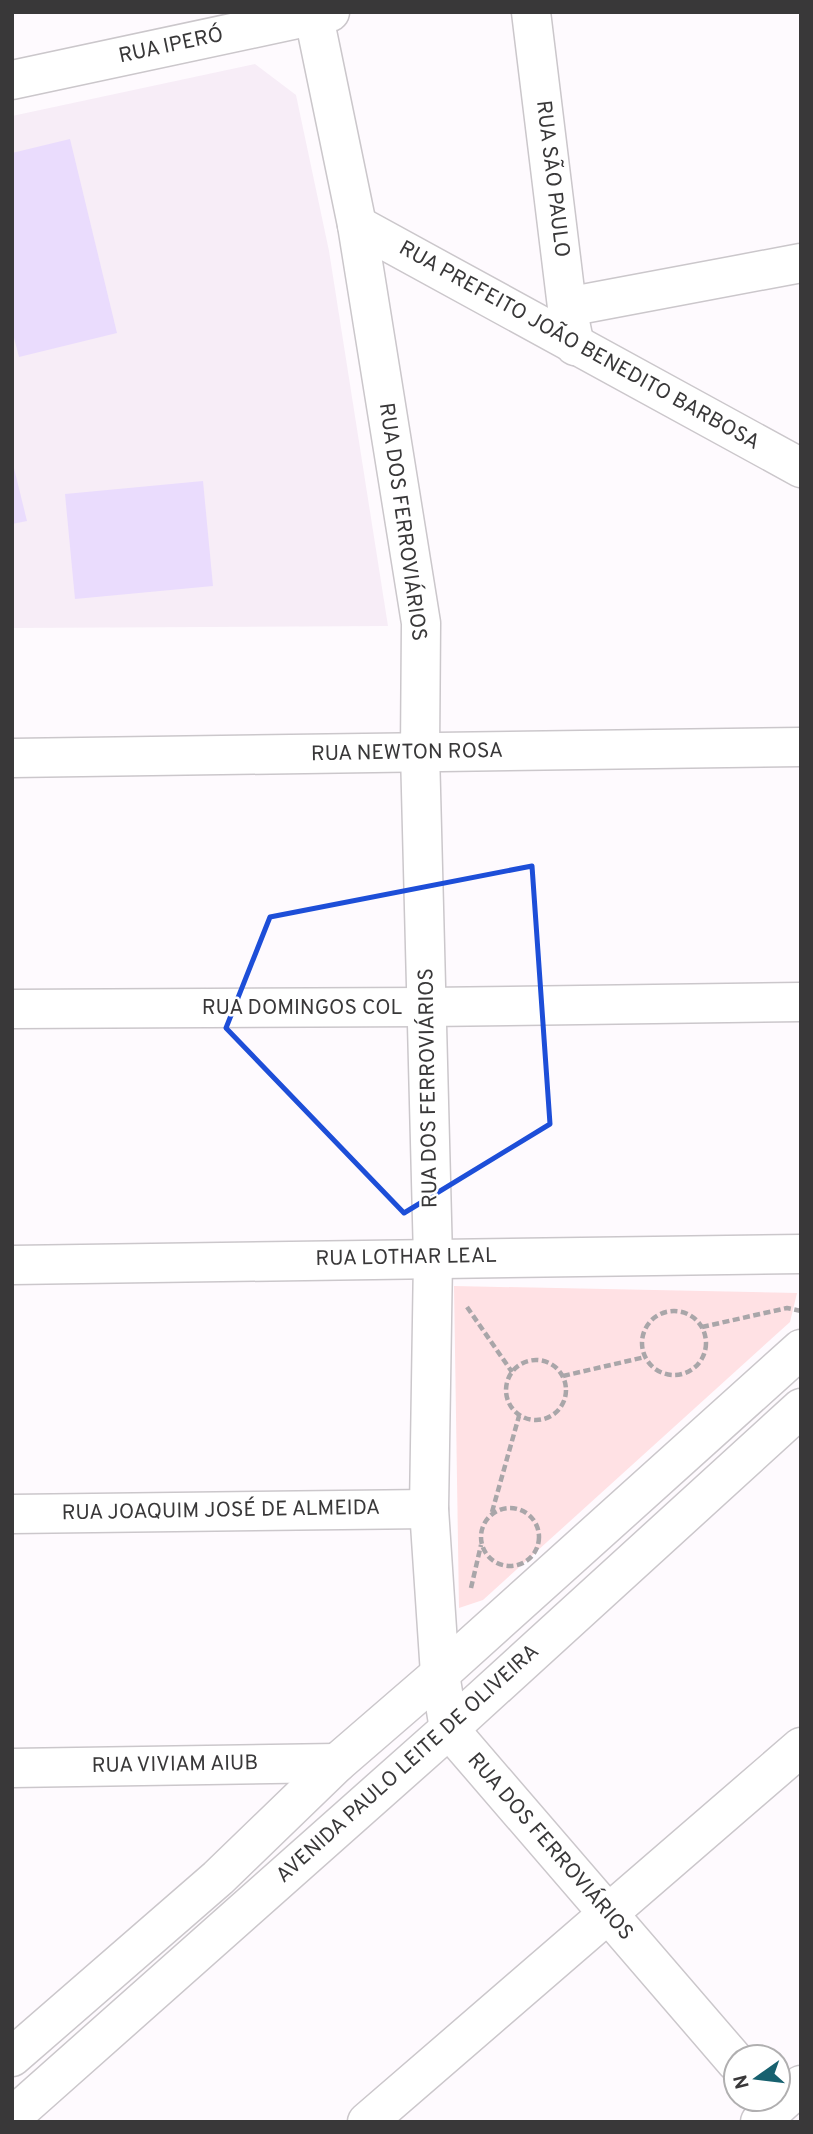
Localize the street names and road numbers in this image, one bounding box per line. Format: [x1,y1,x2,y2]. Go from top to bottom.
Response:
street label: RUA IPERÓ [116,21,226,70]
street label: RUA SÃO PAULO [529,99,575,259]
street label: RUA PREFEITO JOÃO BENEDITO BARBOSA [394,235,764,457]
street label: RUA DOS FERROVIÁRIOS [372,401,433,643]
street label: RUA NEWTON ROSA [311,738,503,768]
street label: RUA DOS FERROVIÁRIOS [412,968,445,1208]
street label: RUA DOMINGOS COL [202,995,402,1022]
street label: RUA LOTHAR LEAL [315,1243,497,1273]
street label: RUA JOAQUIM JOSÉ DE ALMEIDA [62,1494,380,1527]
street label: AVENIDA PAULO LEITE DE OLIVEIRA [271,1639,545,1889]
street label: RUA DOS FERROVIÁRIOS [461,1747,640,1946]
street label: RUA VIVIAM AIUB [92,1750,258,1780]

